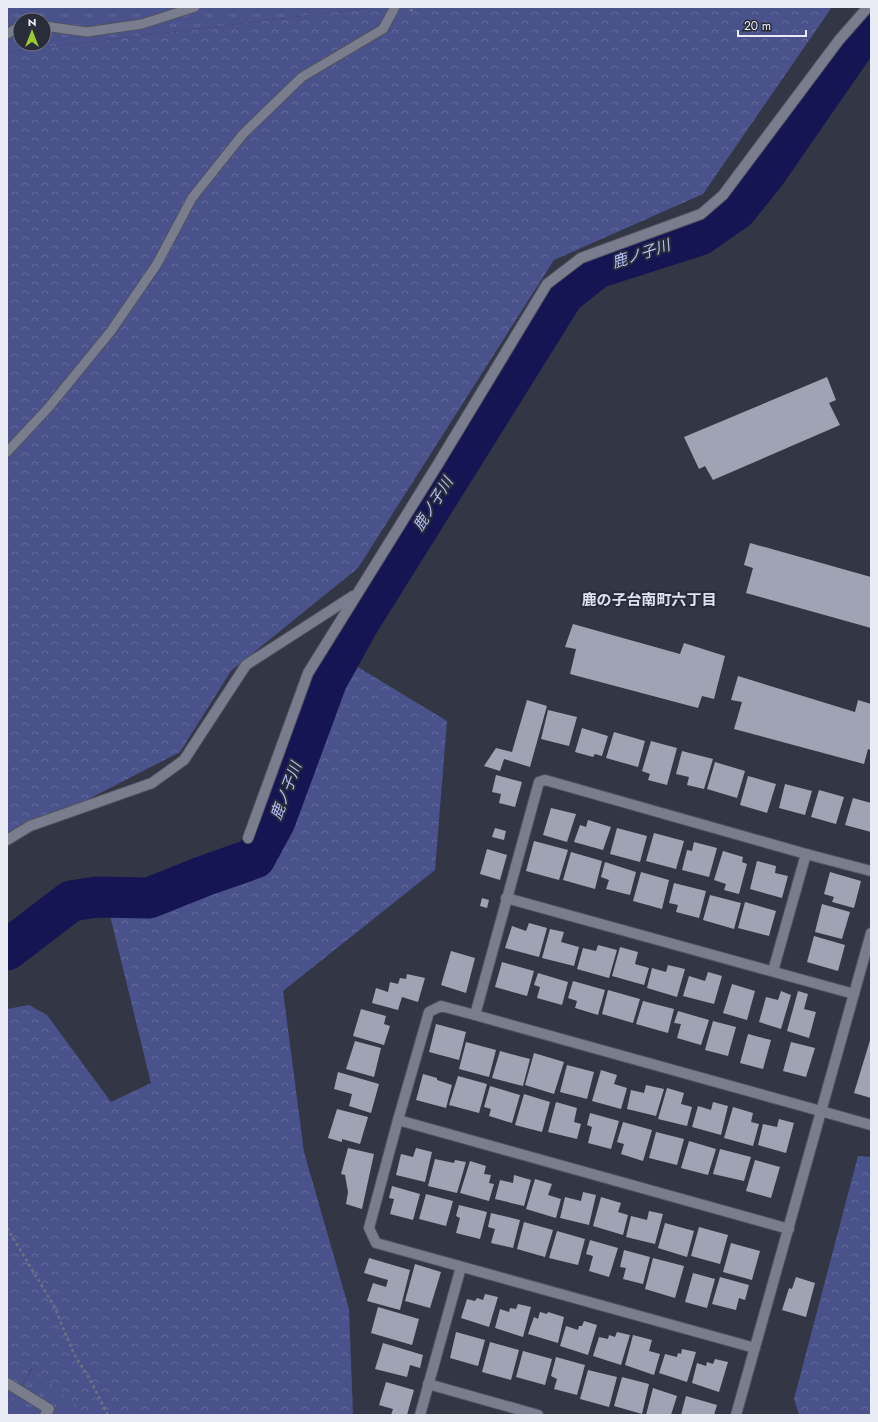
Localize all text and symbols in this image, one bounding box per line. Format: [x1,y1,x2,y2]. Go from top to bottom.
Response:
north arrow [12,12,52,52]
scale bar [738,12,806,38]
text: N [28,14,36,30]
text: 20 m [744,17,771,35]
water label: 鹿ノ子川 [609,234,675,274]
water label: 鹿ノ子川 [408,471,459,535]
district label: 鹿の子台南町六丁目 [581,589,717,611]
water label: 鹿ノ子川 [265,757,308,823]

